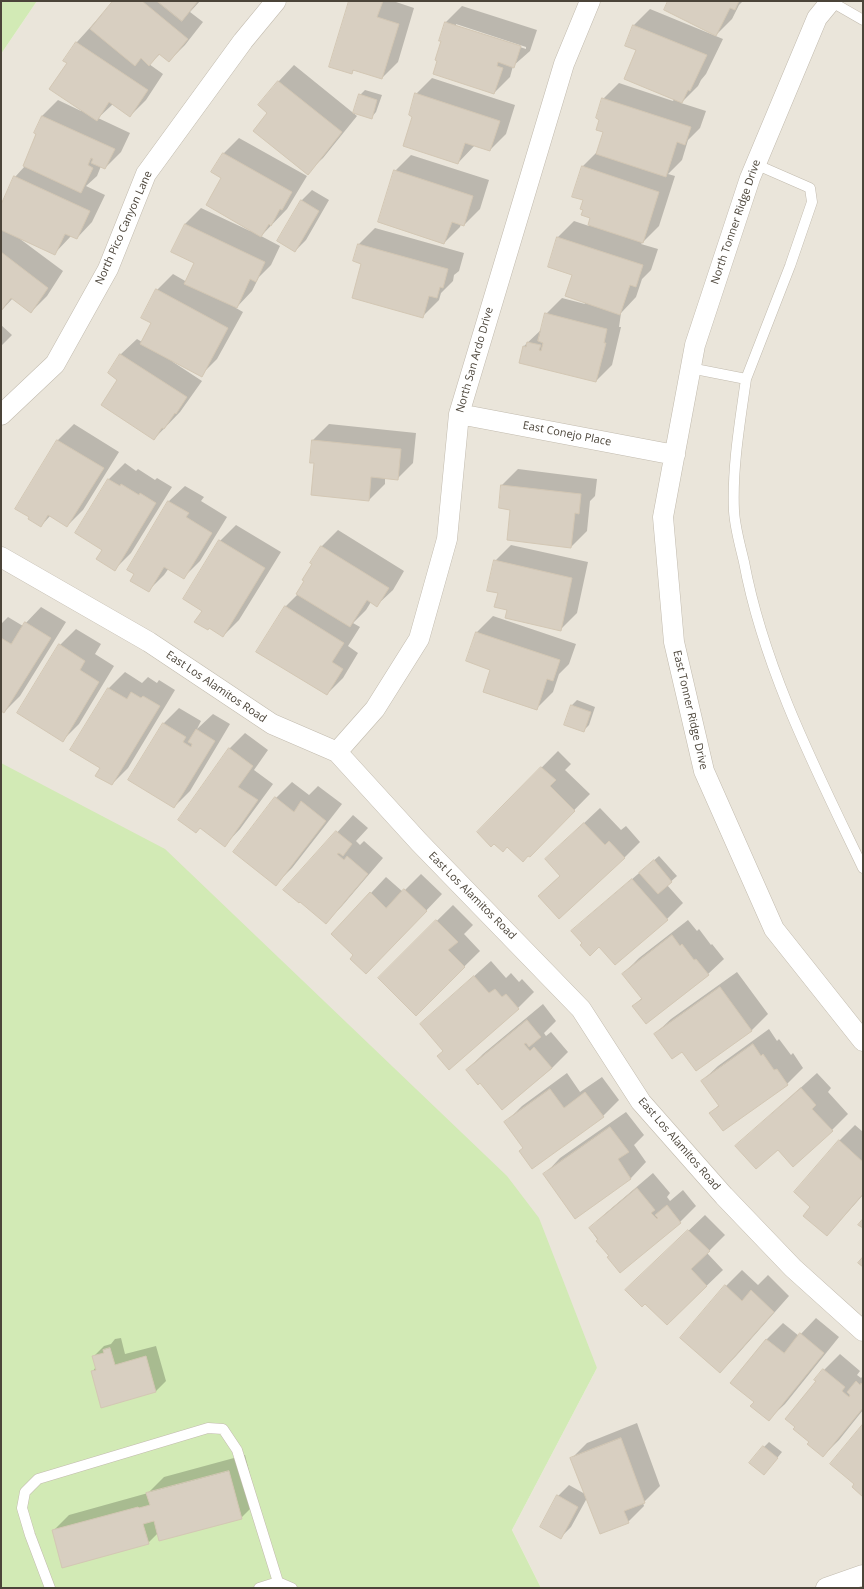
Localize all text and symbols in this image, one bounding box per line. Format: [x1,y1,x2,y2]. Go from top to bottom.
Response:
street label: North Tonner Ridge Drive [708,158,764,286]
street label: North Pico Canyon Lane [93,169,155,287]
street label: North San Ardo Drive [454,306,496,414]
street label: East Conejo Place [522,419,612,449]
street label: East Los Alamitos Road [163,648,269,726]
street label: East Tonner Ridge Drive [670,649,710,771]
street label: East Los Alamitos Road [425,849,519,943]
street label: East Los Alamitos Road [635,1095,723,1193]

